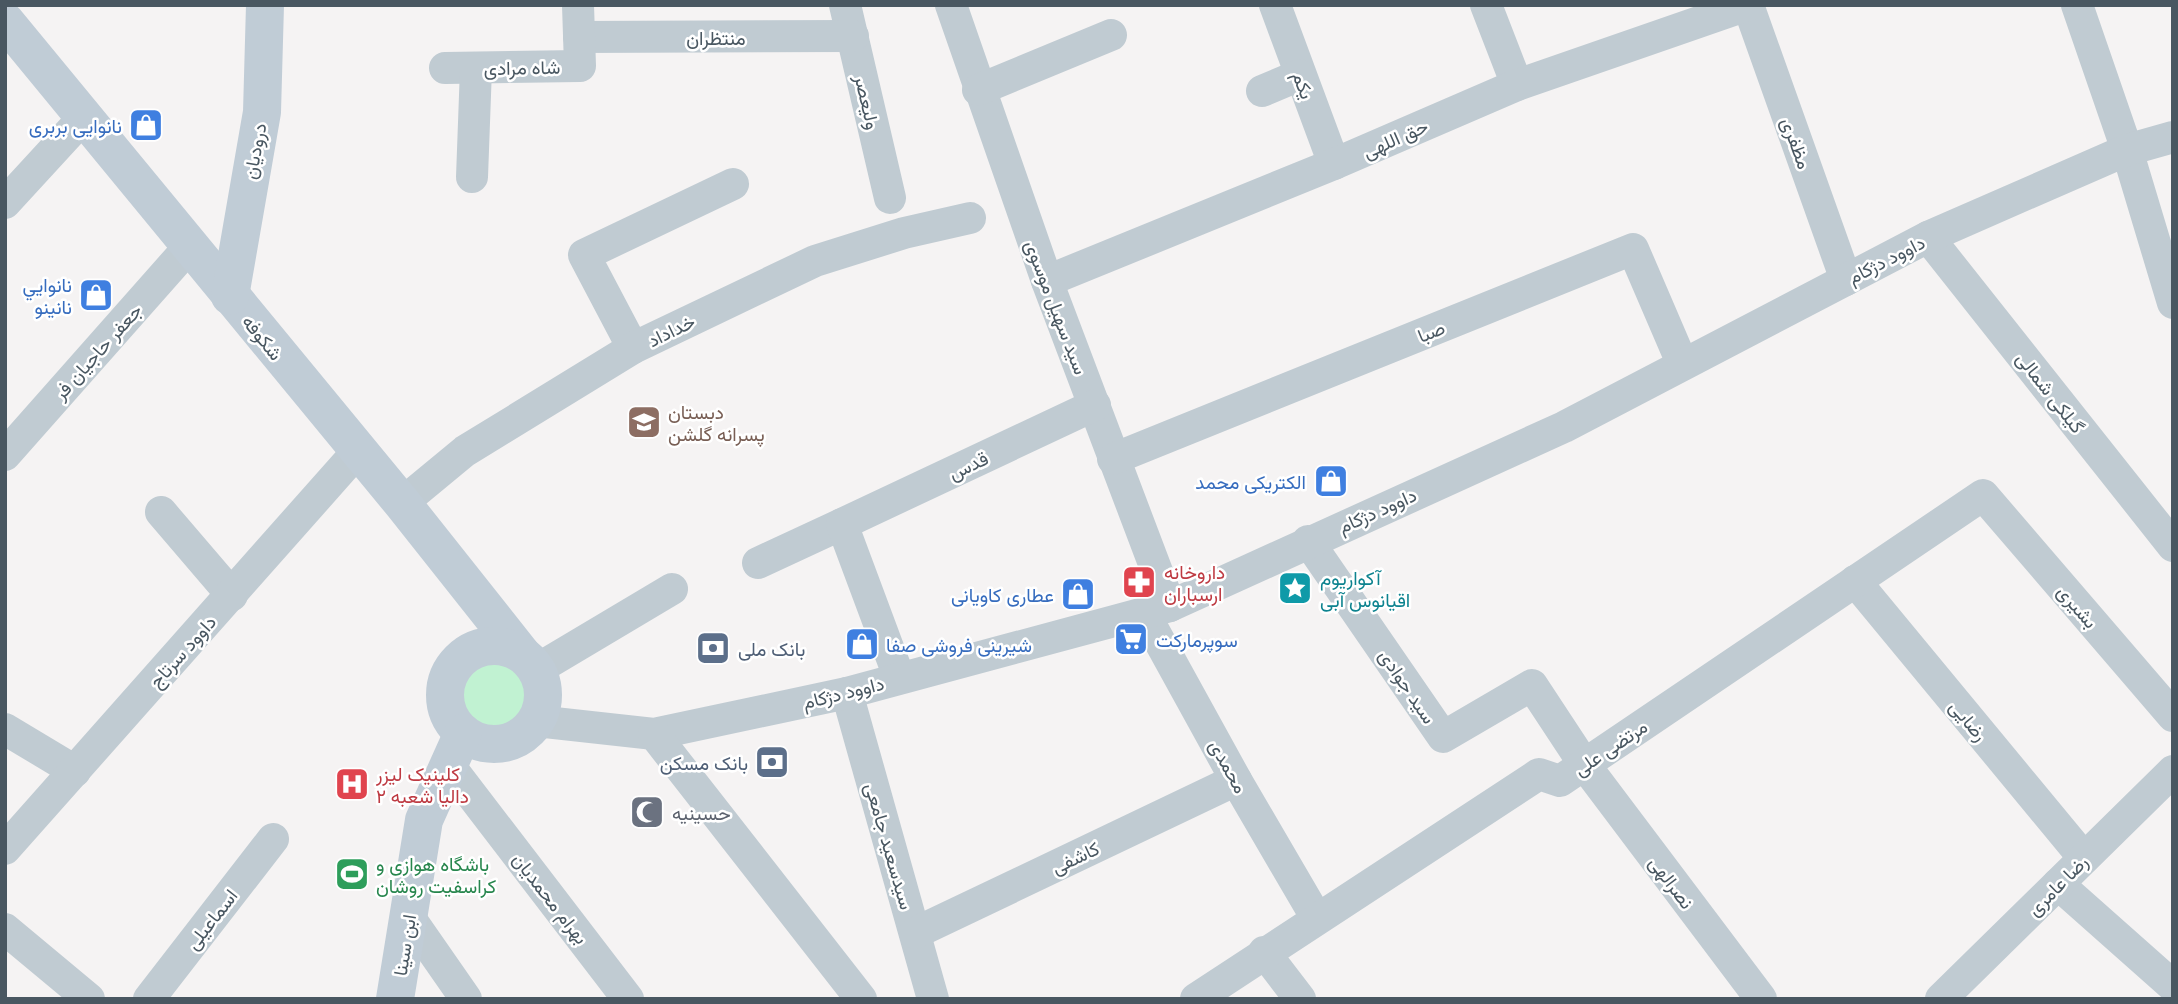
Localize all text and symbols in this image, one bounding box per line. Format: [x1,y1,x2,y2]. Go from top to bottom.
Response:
street label: منتظران [686,26,746,50]
street label: شاه مرادی [483,55,561,80]
street label: یکم [1286,68,1320,103]
street label: ولیعصر [849,71,885,132]
shop icon: نانوایی بربری [127,106,165,144]
street label: حق اللهی [1359,113,1432,163]
place label: نانوایی بربری [29,114,122,138]
street label: مظفری [1776,114,1817,172]
street label: درودیان [237,121,272,181]
street label: داوود دژکام [1844,230,1929,290]
street label: سید سهیل موسوی [1020,237,1093,378]
place label: نانوايي نانينو [22,273,72,319]
shop icon: نانوايي نانينو [77,276,115,314]
street label: جعفر حاجیان فر [47,298,147,405]
street label: خداداد [644,309,698,351]
street label: شکوفه [237,310,288,365]
street label: صبا [1414,315,1448,348]
street label: گيلکی شمالی [2011,347,2090,438]
place label: دبستان پسرانه گلشن [668,400,765,448]
school or university icon: دبستان پسرانه گلشن [625,403,663,441]
street label: قدس [944,446,992,485]
shop icon: الکتریکی محمد [1312,462,1350,500]
place label: الکتریکی محمد [1195,470,1306,494]
street label: داوود دژکام [1334,483,1421,539]
place label: داروخانه ارسباران [1164,560,1225,606]
pharmacy icon: داروخانه ارسباران [1120,563,1158,601]
place label: آکواریوم اقیانوس آبی [1320,566,1410,612]
place icon: آکواریوم اقیانوس آبی [1276,569,1314,607]
shop icon: عطاری کاویانی [1059,575,1097,613]
street label: بشیری [2052,580,2103,633]
place label: عطاری کاویانی [951,583,1054,607]
street label: داوود سرتاج [144,610,222,693]
supermarket icon: سوپرمارکت [1112,620,1150,658]
shop icon: شیرینی فروشی صفا [843,625,881,663]
place label: سوپرمارکت [1156,628,1238,654]
bank icon: بانک ملی [694,629,732,667]
place label: شیرینی فروشی صفا [886,633,1032,657]
place label: بانک ملی [738,637,805,661]
street label: سید جوادی [1374,644,1441,728]
street label: داوود دژکام [800,671,887,715]
street label: رضایی [1944,695,1993,746]
street label: مرتضی علی [1569,714,1652,781]
street label: محمدی [1204,735,1253,797]
bank icon: بانک مسکن [753,743,791,781]
place label: بانک مسکن [660,751,748,775]
place label: کلینیک لیزر دالیا شعبه ۲ [375,762,469,808]
hospital icon: کلینیک لیزر دالیا شعبه ۲ [333,765,371,803]
street label: سیدسعید جامعی [860,780,919,912]
mosque icon: حسینیه [628,793,666,831]
place label: حسینیه [672,801,731,825]
street label: کاشفی [1047,836,1103,879]
street label: بهرام محمدیان [507,848,594,949]
street label: رضا عامری [2022,850,2093,921]
street label: نصرالهی [1644,851,1699,914]
place label: باشگاه هوازی و کراسفیت روشان [376,852,496,898]
sports icon: باشگاه هوازی و کراسفیت روشان [333,855,371,893]
street label: اسماعیلی [180,884,243,954]
street label: ابن سینا [388,913,421,977]

